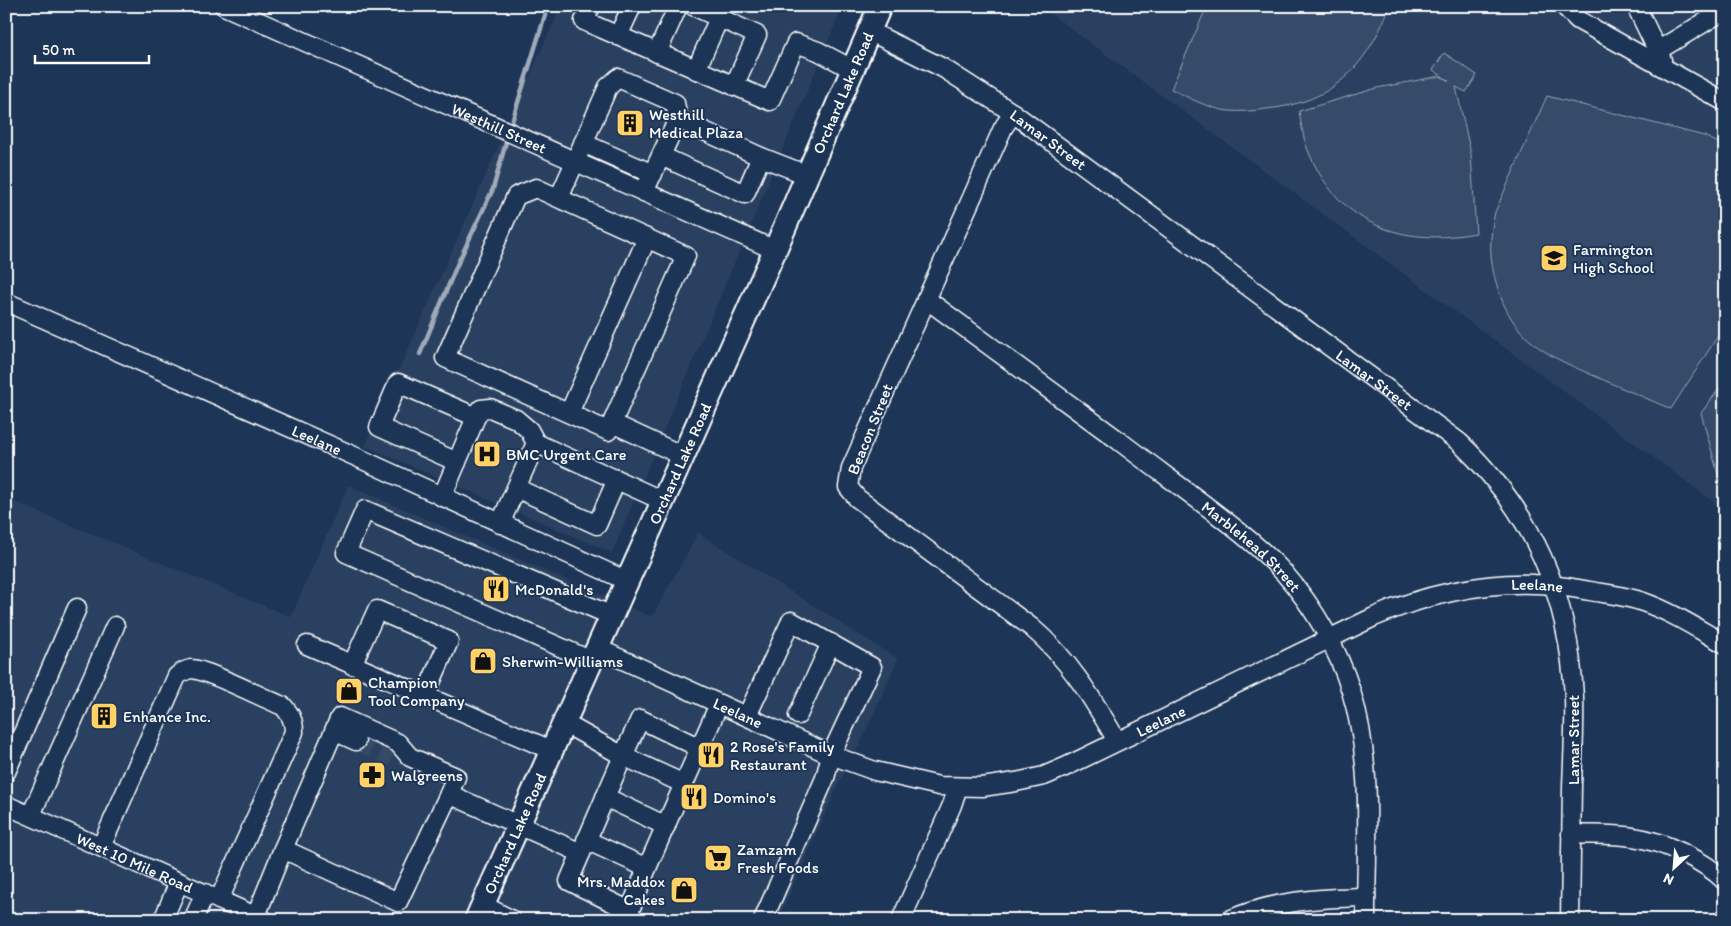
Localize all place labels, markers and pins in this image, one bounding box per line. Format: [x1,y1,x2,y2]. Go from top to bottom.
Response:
place label: Westhill Medical Plaza [649,105,743,142]
building icon: Westhill Medical Plaza [615,108,645,138]
place label: Farmington High School [1573,240,1655,277]
school or university icon: Farmington High School [1539,243,1569,273]
hospital icon: BMC Urgent Care [472,439,502,469]
place label: BMC Urgent Care [506,445,627,464]
restaurant icon: McDonald's [481,574,511,604]
place label: McDonald's [515,580,593,599]
shop icon: Sherwin-Williams [468,646,498,676]
place label: Sherwin-Williams [502,652,623,671]
place label: Champion Tool Company [368,673,465,710]
shop icon: Champion Tool Company [334,676,364,706]
building icon: Enhance Inc. [89,701,119,731]
place label: Enhance Inc. [123,707,211,726]
place label: 2 Rose's Family Restaurant [730,737,835,774]
restaurant icon: 2 Rose's Family Restaurant [696,740,726,770]
pharmacy icon: Walgreens [357,760,387,790]
place label: Walgreens [391,766,463,785]
restaurant icon: Domino's [679,782,709,812]
place label: Domino's [713,788,776,807]
place label: Zamzam Fresh Foods [737,840,819,877]
supermarket icon: Zamzam Fresh Foods [703,843,733,873]
place label: Mrs. Maddox Cakes [577,872,665,909]
shop icon: Mrs. Maddox Cakes [669,875,699,905]

